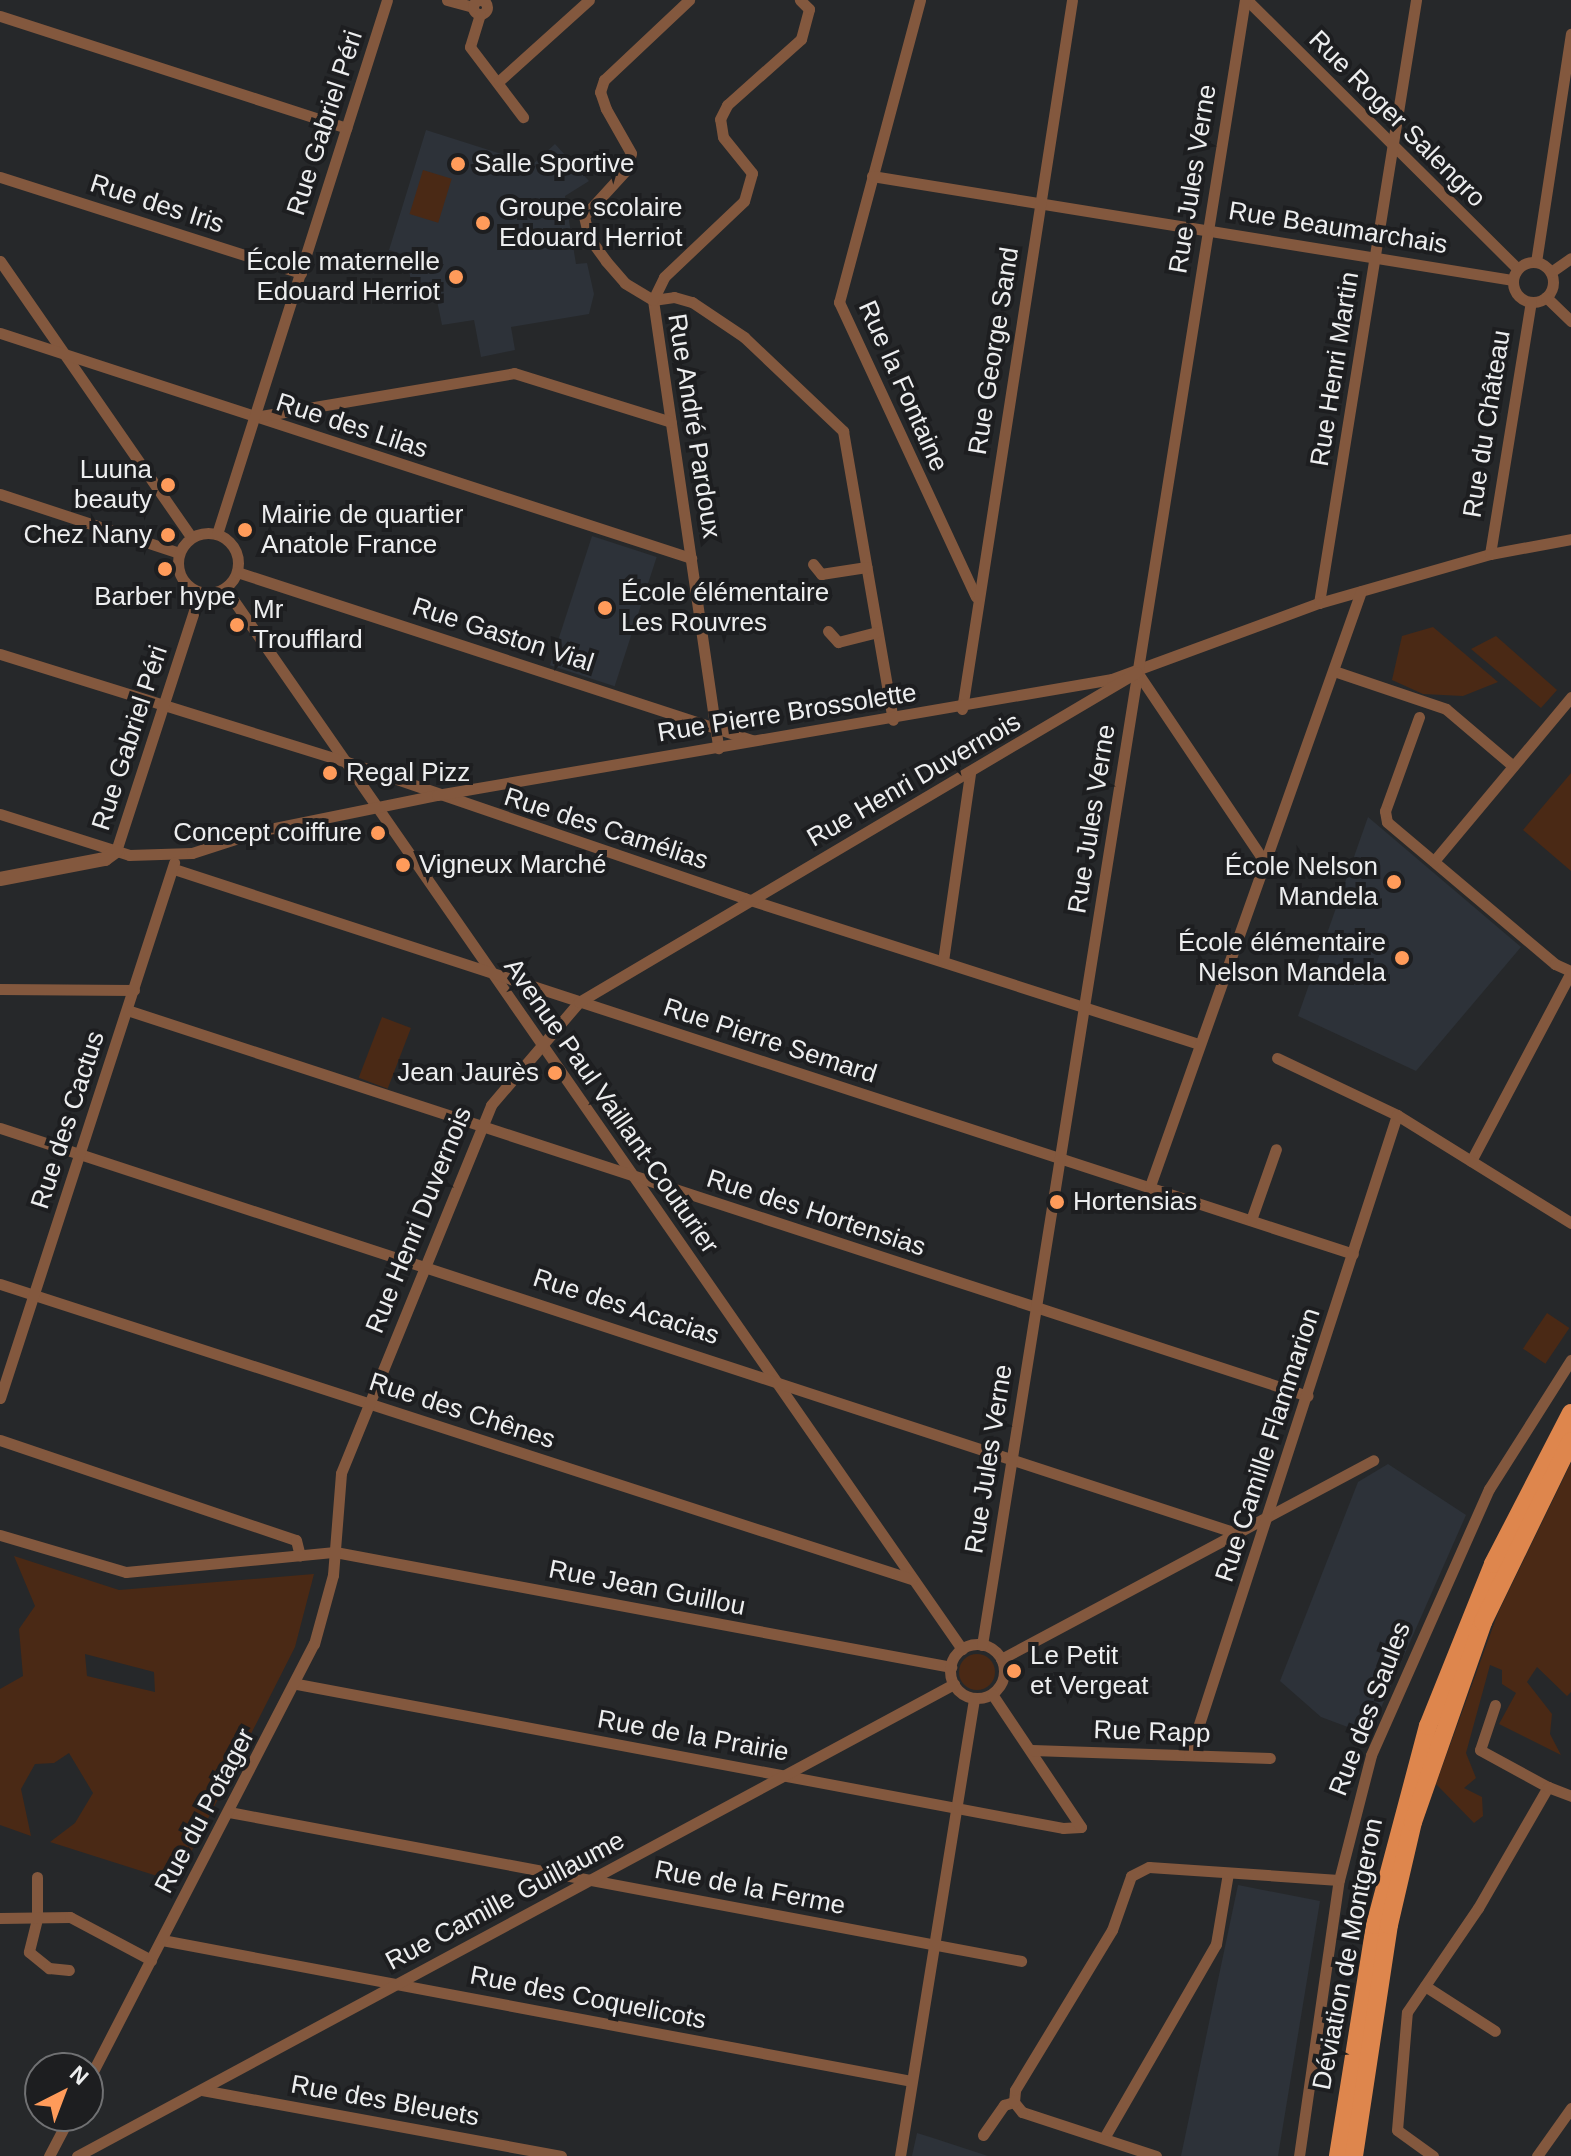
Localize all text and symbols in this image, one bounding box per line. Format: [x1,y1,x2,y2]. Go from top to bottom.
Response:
street label: Rue Roger Salengro [1302,24,1492,214]
street label: Rue Gabriel Péri [280,27,370,219]
street label: Rue Jules Verne [1163,82,1223,276]
place label: Salle Sportive [474,148,634,180]
marker: Salle Sportive [449,155,467,173]
street label: Rue des Iris [86,168,228,240]
place label: Groupe scolaire Edouard Herriot [499,192,683,254]
street label: Rue Beaumarchais [1226,195,1450,261]
marker: Groupe scolaire Edouard Herriot [474,214,492,232]
street label: Rue George Sand [962,245,1026,457]
place label: École maternelle Edouard Herriot [246,246,440,308]
marker: École maternelle Edouard Herriot [447,268,465,286]
street label: Rue Henri Martin [1304,270,1366,468]
street label: Rue la Fontaine [851,296,955,476]
street label: Rue André Pardoux [661,311,727,541]
street label: Rue du Château [1457,328,1517,520]
street label: Rue des Lilas [272,387,432,465]
place label: Luuna beauty [74,454,152,516]
marker: Luuna beauty [159,476,177,494]
place label: Mairie de quartier Anatole France [261,499,463,560]
place label: Chez Nany [23,519,152,551]
marker: Mairie de quartier Anatole France [236,521,254,539]
marker: Chez Nany [159,526,177,544]
marker: Barber hype [156,560,174,578]
place label: École élémentaire Les Rouvres [621,577,829,638]
place label: Barber hype [94,581,236,613]
street label: Rue Gaston Vial [408,591,598,679]
place label: Mr Troufflard [253,594,363,656]
marker: École élémentaire Les Rouvres [596,599,614,617]
marker: Mr Troufflard [228,616,246,634]
street label: Rue Gabriel Péri [85,642,175,834]
street label: Rue Pierre Brossolette [655,677,919,749]
street label: Rue Henri Duvernois [802,706,1026,854]
street label: Rue Jules Verne [1062,722,1122,916]
place label: Regal Pizz [346,757,470,789]
marker: Regal Pizz [321,764,339,782]
street label: Rue des Camélias [500,781,712,877]
place label: Concept coiffure [173,817,362,849]
marker: Concept coiffure [369,824,387,842]
place label: Vigneux Marché [419,849,606,881]
place label: École Nelson Mandela [1225,851,1378,912]
marker: Vigneux Marché [394,856,412,874]
marker: École Nelson Mandela [1385,873,1403,891]
place label: École élémentaire Nelson Mandela [1178,927,1386,988]
marker: École élémentaire Nelson Mandela [1393,949,1411,967]
street label: Avenue Paul Vaillant-Couturier [497,952,725,1260]
street label: Rue Pierre Semard [659,992,881,1090]
street label: Rue des Cactus [25,1027,111,1213]
place label: Jean Jaurès [397,1057,539,1089]
marker: Jean Jaurès [546,1064,564,1082]
street label: Rue Henri Duvernois [359,1102,479,1338]
street label: Rue des Hortensias [703,1163,929,1263]
place label: Hortensias [1073,1186,1197,1218]
marker: Hortensias [1048,1193,1066,1211]
street label: Rue des Acacias [528,1262,724,1352]
street label: Rue Camille Flammarion [1209,1304,1327,1586]
street label: Rue Jules Verne [959,1362,1019,1556]
street label: Rue des Chênes [365,1366,559,1456]
street label: Rue Jean Guillou [546,1554,748,1622]
street label: Rue des Saules [1323,1618,1417,1800]
place label: Le Petit et Vergeat [1030,1640,1149,1702]
marker: Le Petit et Vergeat [1005,1662,1023,1680]
street label: Rue de la Prairie [595,1704,791,1768]
street label: Rue Rapp [1093,1714,1211,1750]
street label: Rue du Potager [148,1723,262,1899]
street label: Déviation de Montgeron [1306,1816,1390,2092]
street label: Rue Camille Guillaume [380,1825,630,1977]
street label: Rue de la Ferme [652,1854,848,1922]
street label: Rue des Coquelicots [467,1960,709,2036]
north arrow [24,2052,104,2132]
text: N [65,2061,93,2090]
street label: Rue des Bleuets [288,2069,482,2133]

